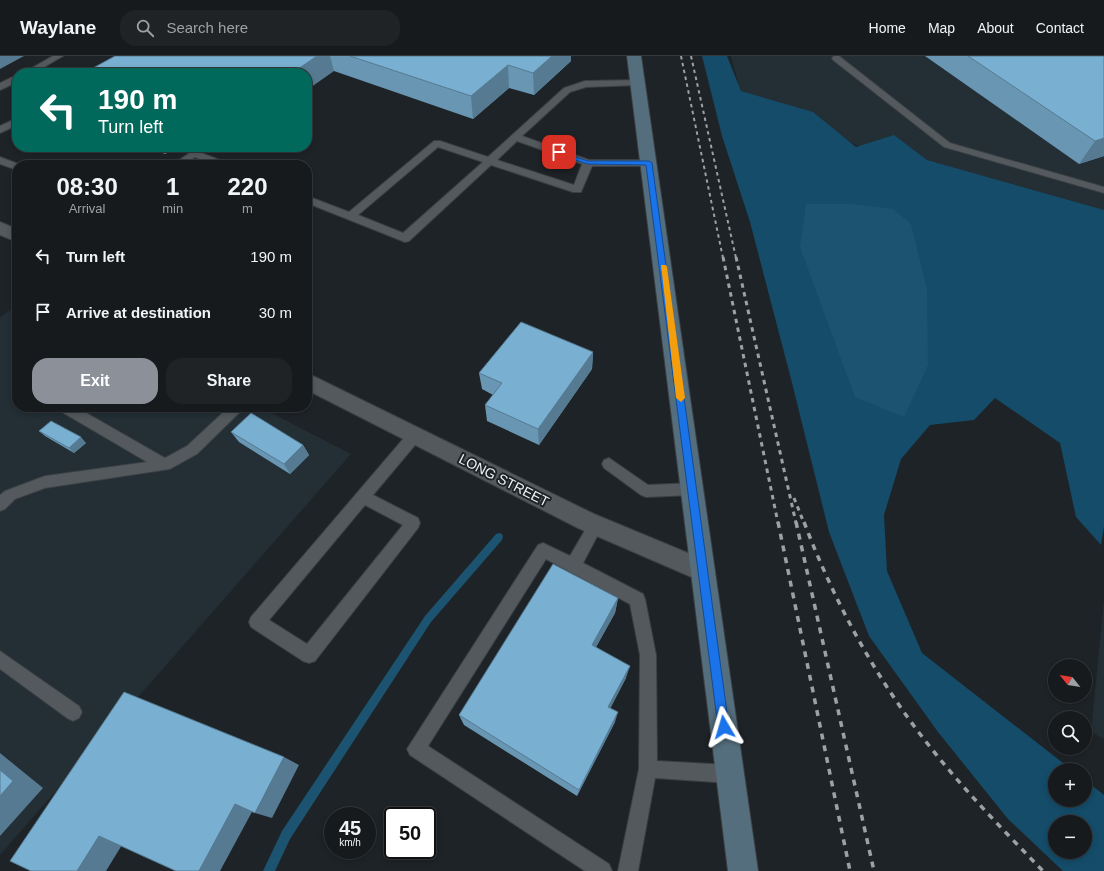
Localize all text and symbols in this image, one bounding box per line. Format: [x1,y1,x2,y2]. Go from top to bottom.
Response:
search box [120,10,400,46]
text: Waylane [20,17,96,38]
icon: search [134,17,156,39]
text: Search here [166,19,248,36]
text: Home [869,20,906,36]
text: Map [928,20,955,36]
text: About [977,20,1014,36]
text: Contact [1036,20,1084,36]
icon: left [32,84,84,136]
text: 190 m [98,84,177,115]
text: Turn left [98,117,163,137]
pin [542,135,576,169]
icon: arrive [548,141,570,163]
text: 08:30 [56,173,118,200]
text: 1 [166,173,179,200]
text: 220 [228,173,268,200]
text: Arrival [69,201,106,216]
text: min [162,201,183,216]
text: m [242,201,253,216]
icon: left [32,245,54,267]
text: Turn left [66,248,125,265]
text: 190 m [250,248,292,265]
icon: arrive [32,301,54,323]
text: Arrive at destination [66,304,211,321]
text: 30 m [259,304,292,321]
button: Exit [32,358,158,404]
button: Share [166,358,292,404]
street label: LONG STREET [456,450,552,510]
north arrow [1048,659,1092,703]
map controls [1048,659,1092,859]
position arrow [703,706,745,748]
button: search [1048,711,1092,755]
button: + [1048,763,1092,807]
speed limit sign: 50 [384,807,436,859]
button: − [1048,815,1092,859]
text: 45 [339,817,361,839]
text: km/h [339,837,361,848]

